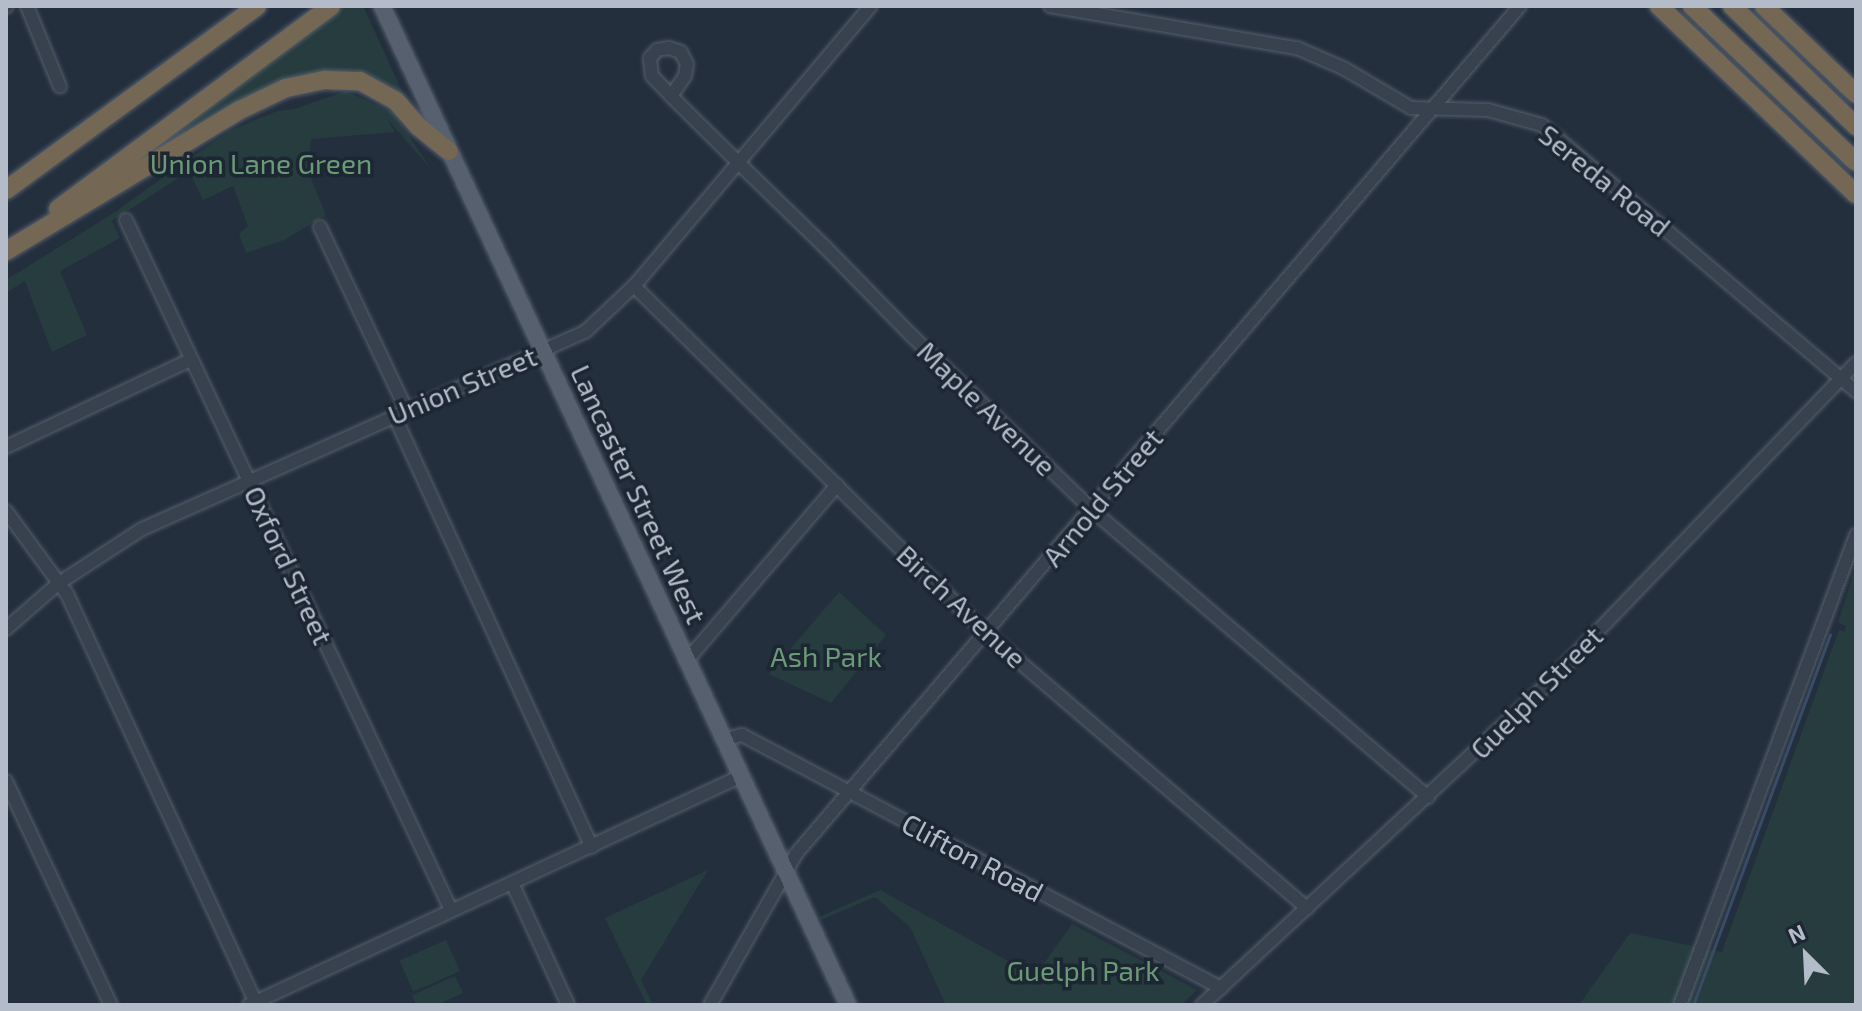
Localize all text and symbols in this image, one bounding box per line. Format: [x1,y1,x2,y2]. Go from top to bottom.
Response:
street label: Sereda Road [1533,117,1677,243]
park label: Union Lane Green [150,146,372,180]
street label: Maple Avenue [911,334,1063,482]
street label: Union Street [383,339,541,431]
street label: Lancaster Street West [564,359,714,629]
street label: Arnold Street [1035,421,1169,573]
street label: Oxford Street [238,480,340,650]
street label: Birch Avenue [890,537,1034,675]
street label: Guelph Street [1463,619,1609,765]
park label: Ash Park [770,639,882,673]
street label: Clifton Road [896,806,1050,908]
north arrow [1766,915,1846,995]
text: N [1784,918,1809,948]
park label: Guelph Park [1007,953,1159,987]

